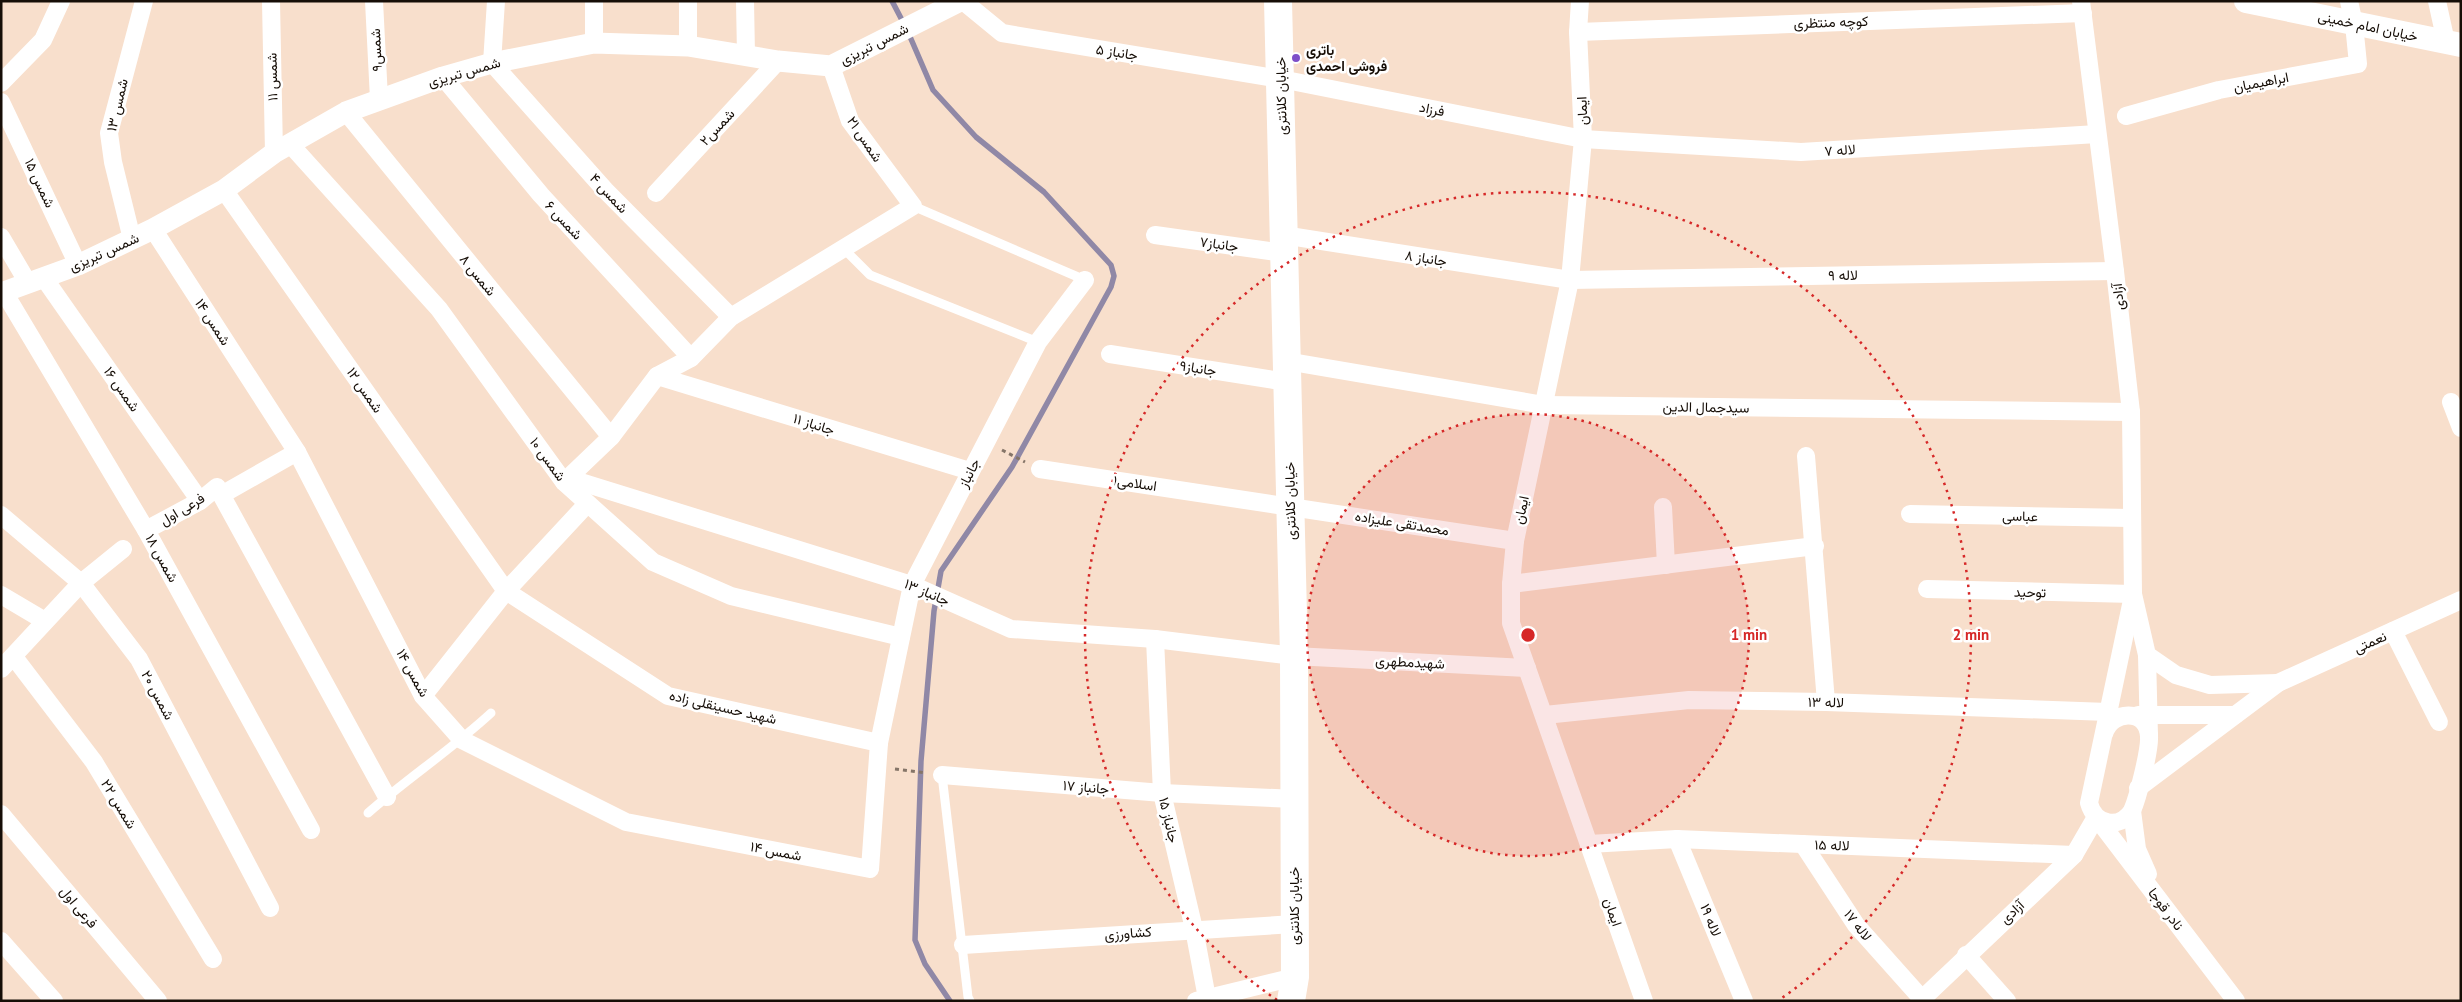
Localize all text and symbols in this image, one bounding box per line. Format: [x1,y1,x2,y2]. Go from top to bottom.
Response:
street label: خیابان امام خمینی [2316,7,2420,45]
street label: کوچه منتظری [1793,12,1869,33]
street label: شمس تبریزی [837,19,911,69]
street label: شمس۹ [366,28,386,72]
street label: جانباز ۵ [1095,40,1139,64]
place label: باتری فروشی احمدی [1306,41,1387,75]
marker: باتری فروشی احمدی [1290,52,1302,64]
street label: شمس ۱۱ [263,53,281,101]
street label: شمس تبریزی [426,53,502,91]
street label: خیابان کلانتری [1271,57,1291,135]
street label: ابراهیمیان [2232,68,2290,96]
street label: شمس ۱۳ [102,77,132,133]
street label: ایمان [1572,96,1592,126]
street label: فرزاد [1418,98,1446,120]
street label: شمس۲ [696,105,738,149]
street label: شمس ۲۱ [843,113,887,165]
street label: لاله ۷ [1824,140,1856,160]
street label: شمس ۱۵ [21,155,59,211]
street label: شمس ۴ [586,169,632,217]
street label: شمس ۶ [541,197,587,243]
street label: شمس تبریزی [66,229,142,275]
street label: جانباز۷ [1199,232,1239,256]
street label: جانباز ۸ [1404,246,1448,270]
street label: شمس ۸ [456,251,500,299]
street label: لاله ۹ [1828,266,1858,284]
street label: آزادی [2107,281,2128,311]
street label: شمس ۱۴ [191,295,235,349]
street label: جانباز۹ [1178,356,1218,380]
street label: شمس ۱۶ [100,363,144,415]
street label: شمس ۱۲ [343,364,387,416]
street label: سیدجمال الدین [1662,397,1750,418]
street label: جانباز ۱۱ [791,409,837,439]
street label: شمس ۱۰ [526,433,570,485]
street label: جانباز [954,455,984,492]
street label: خیابان کلانتری [1280,462,1300,540]
street label: اسلامی۱ [1112,471,1158,495]
street label: فرعی اول [156,489,208,530]
street label: ایمان [1509,494,1533,526]
street label: محمدتقی علیزاده [1354,507,1450,539]
street label: عباسی [2002,507,2038,525]
street label: شمس ۱۸ [141,531,183,585]
street label: جانباز ۱۳ [902,574,952,610]
street label: توحید [2014,583,2046,601]
text: 1 min [1731,625,1767,644]
text: 2 min [1953,625,1989,644]
centre of rings [1519,626,1537,644]
street label: نعمتی [2351,627,2389,657]
street label: شمس ۱۴ [392,646,434,700]
street label: شهیدمطهری [1375,651,1445,673]
street label: شمس ۲۰ [138,667,178,723]
street label: شهید حسینقلی زاده [667,686,779,728]
street label: لاله ۱۳ [1808,693,1844,711]
street label: شمس ۲۲ [97,776,141,832]
street label: جانباز ۱۷ [1062,776,1110,798]
street label: جانباز ۱۵ [1155,795,1183,845]
street label: لاله ۱۵ [1814,835,1850,855]
street label: شمس ۱۴ [749,837,803,865]
street label: خیابان کلانتری [1285,867,1303,945]
street label: فرعی اول [56,882,102,932]
street label: نادر قوجا [2144,884,2188,934]
street label: ایمان [1600,895,1626,929]
street label: آزادی [1996,895,2029,928]
street label: لاله ۱۹ [1696,901,1726,939]
street label: لاله ۱۷ [1840,906,1876,944]
street label: کشاورزی [1104,922,1152,944]

